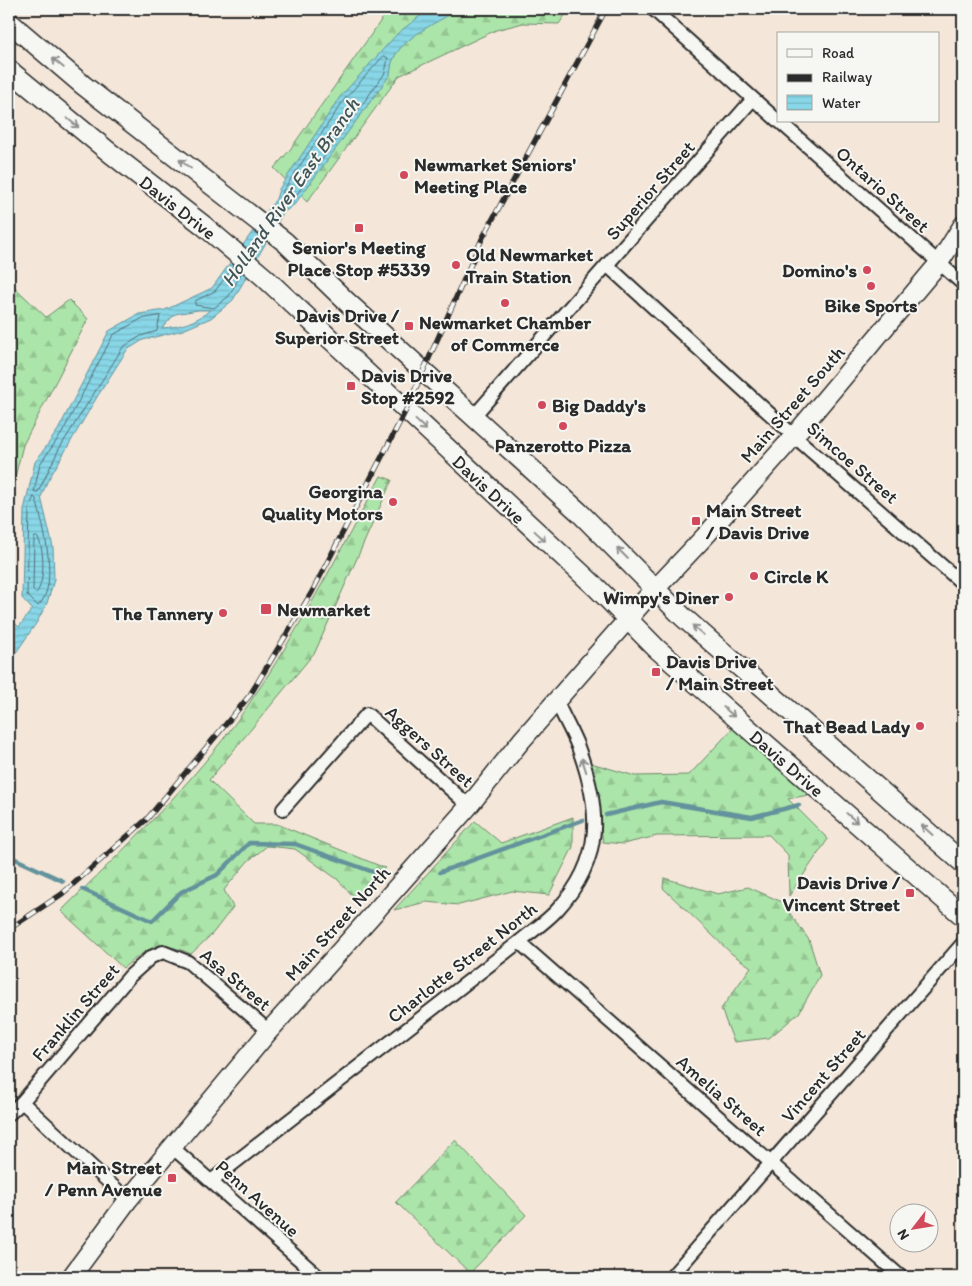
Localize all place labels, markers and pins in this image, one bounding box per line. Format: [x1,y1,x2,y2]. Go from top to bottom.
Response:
place label: Newmarket Seniors' Meeting Place [414,153,576,198]
marker: Newmarket Seniors' Meeting Place [398,169,410,181]
marker: Senior's Meeting Place Stop #5339 [353,222,365,234]
place label: Senior's Meeting Place Stop #5339 [288,236,430,281]
place label: Old Newmarket Train Station [465,243,593,288]
marker: Old Newmarket Train Station [450,259,462,271]
place label: Domino's [782,259,857,282]
marker: Domino's [861,264,873,276]
marker: Bike Sports [865,280,877,292]
place label: Bike Sports [824,294,918,317]
marker: Newmarket Chamber of Commerce [499,297,511,309]
place label: Davis Drive / Superior Street [275,304,400,349]
place label: Newmarket Chamber of Commerce [419,311,591,356]
marker: Davis Drive / Superior Street [403,320,415,332]
place label: Davis Drive Stop #2592 [361,364,454,409]
marker: Davis Drive Stop #2592 [345,380,357,392]
place label: Big Daddy's [552,394,647,417]
marker: Big Daddy's [536,399,548,411]
marker: Panzerotto Pizza [557,420,569,432]
place label: Panzerotto Pizza [495,434,631,457]
place label: Georgina Quality Motors [262,480,384,525]
marker: Georgina Quality Motors [387,496,399,508]
place label: Main Street / Davis Drive [705,499,809,544]
marker: Main Street / Davis Drive [690,515,702,527]
place label: Circle K [764,565,829,588]
marker: Circle K [748,570,760,582]
place label: Wimpy's Diner [603,586,719,609]
marker: Wimpy's Diner [723,591,735,603]
place label: Newmarket [277,598,371,621]
place label: The Tannery [111,602,213,625]
marker: Newmarket [259,602,273,616]
marker: The Tannery [217,607,229,619]
place label: Davis Drive / Main Street [665,650,774,695]
marker: Davis Drive / Main Street [650,666,662,678]
place label: That Bead Lady [782,715,910,738]
marker: That Bead Lady [914,720,926,732]
place label: Davis Drive / Vincent Street [783,871,901,916]
marker: Davis Drive / Vincent Street [904,887,916,899]
place label: Main Street / Penn Avenue [44,1156,162,1201]
marker: Main Street / Penn Avenue [166,1172,178,1184]

